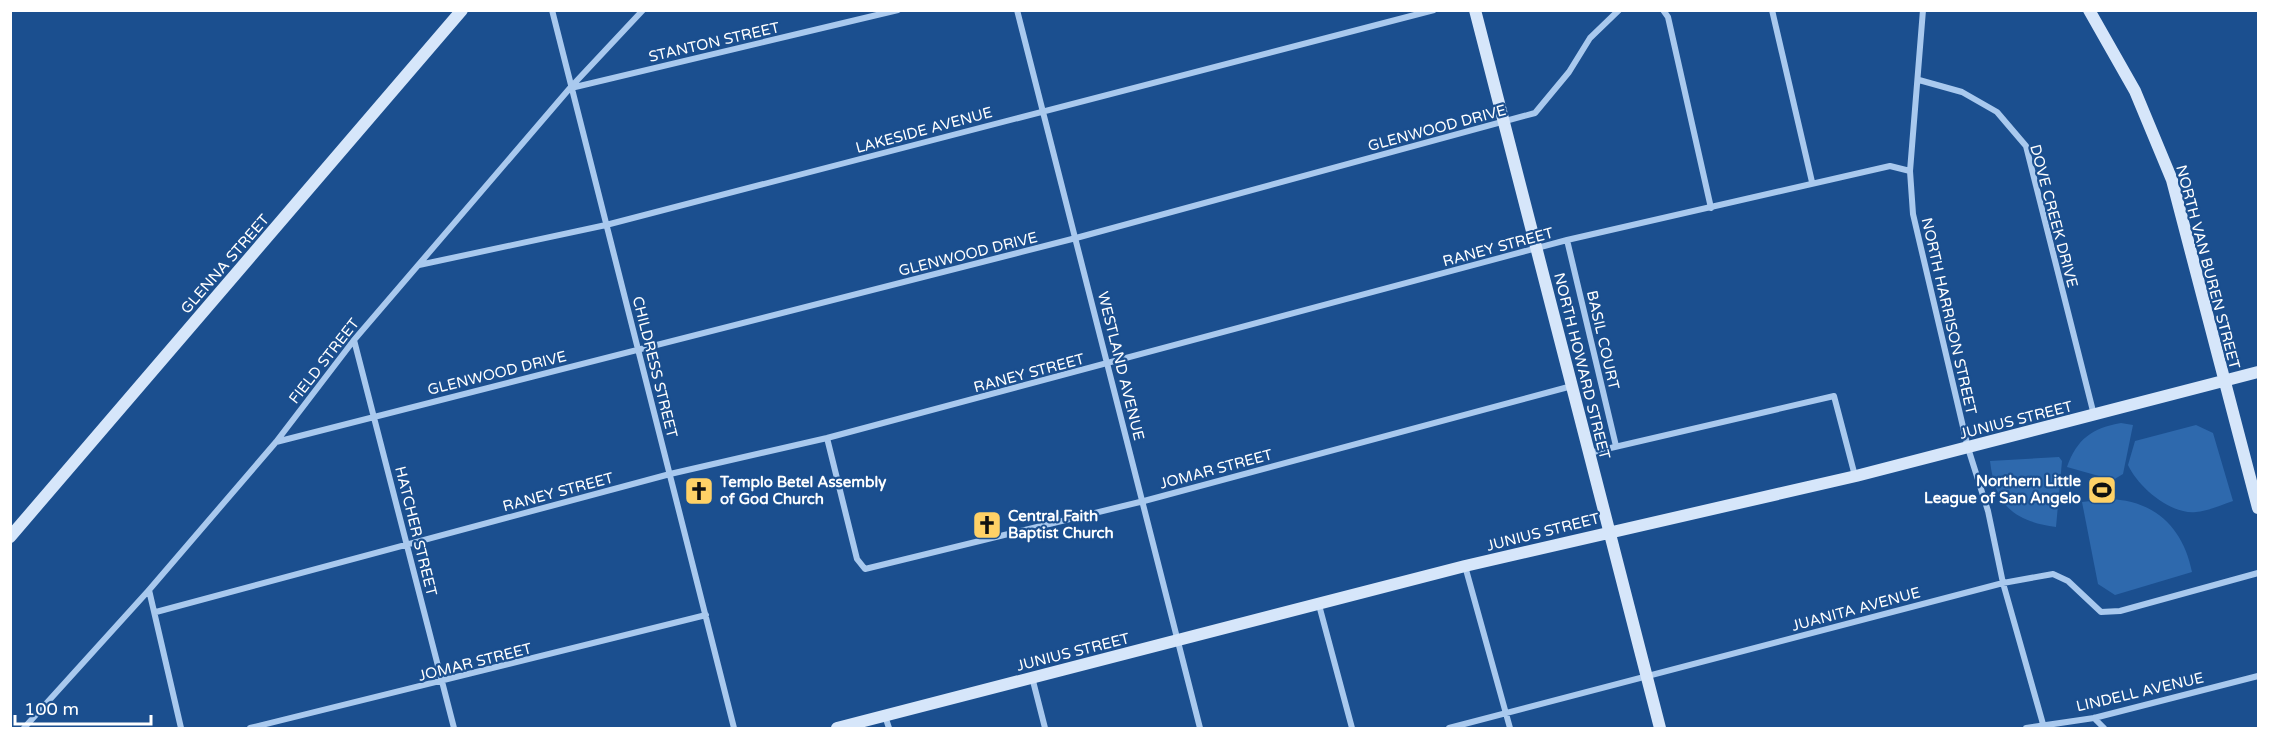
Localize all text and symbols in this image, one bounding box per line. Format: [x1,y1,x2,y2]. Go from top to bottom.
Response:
street label: STANTON STREET [647,18,781,66]
street label: GLENWOOD DRIVE [1366,101,1508,155]
street label: LAKESIDE AVENUE [854,103,994,157]
street label: DOVE CREEK DRIVE [2026,142,2082,290]
street label: NORTH VAN BUREN STREET [2172,163,2244,371]
street label: GLENNA STREET [177,211,273,317]
street label: NORTH HARRISON STREET [1918,216,1980,416]
street label: RANEY STREET [1441,224,1555,270]
street label: GLENWOOD DRIVE [897,228,1039,280]
street label: NORTH HOWARD STREET [1550,271,1614,461]
street label: BASIL COURT [1583,289,1623,391]
street label: WESTLAND AVENUE [1094,290,1148,442]
street label: CHILDRESS STREET [629,294,681,440]
street label: FIELD STREET [285,315,363,407]
street label: GLENWOOD DRIVE [426,347,568,399]
street label: RANEY STREET [972,350,1086,396]
street label: JUNIUS STREET [1958,397,2074,443]
street label: JOMAR STREET [1158,445,1274,493]
street label: HATCHER STREET [391,464,441,598]
street label: RANEY STREET [501,469,615,515]
place label: Northern Little League of San Angelo [1924,472,2081,508]
place label: Templo Betel Assembly of God Church [719,473,886,508]
sports icon: Northern Little League of San Angelo [2086,474,2118,506]
church icon: Templo Betel Assembly of God Church [683,475,715,507]
place label: Central Faith Baptist Church [1008,507,1114,543]
church icon: Central Faith Baptist Church [971,509,1003,541]
street label: JUNIUS STREET [1485,509,1601,555]
street label: JUANITA AVENUE [1790,583,1922,635]
street label: JUNIUS STREET [1015,629,1131,675]
street label: JOMAR STREET [416,639,534,685]
street label: LINDELL AVENUE [2074,669,2206,715]
scale bar [15,688,152,726]
text: 100 m [24,698,79,720]

